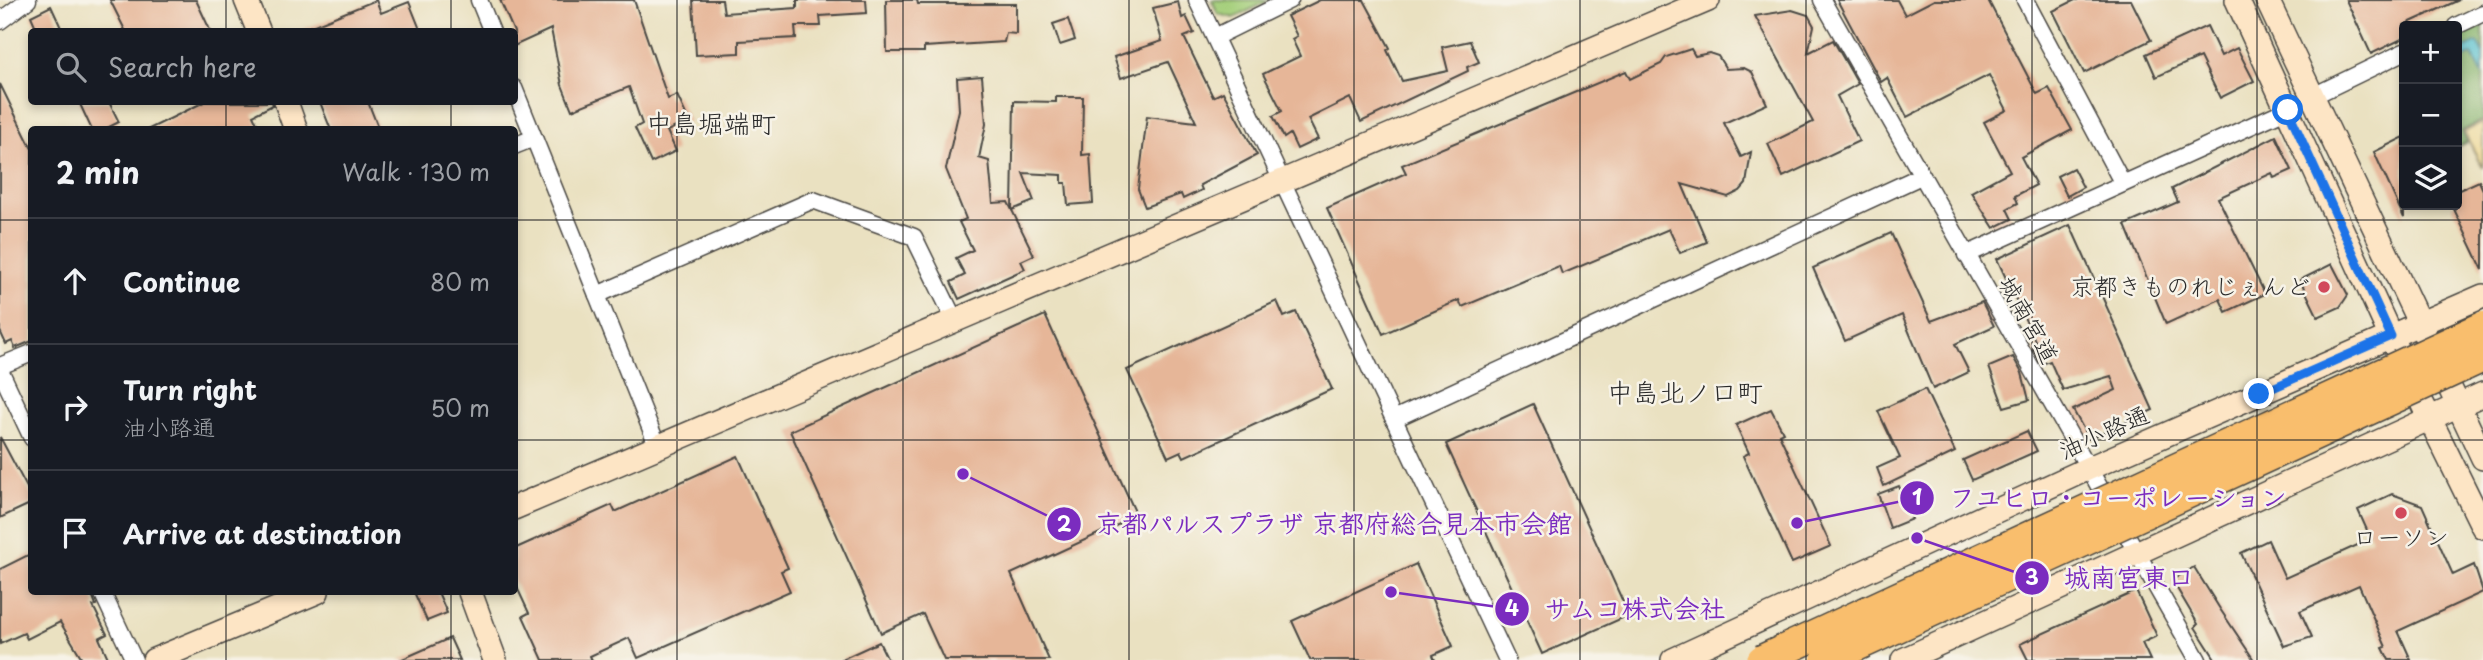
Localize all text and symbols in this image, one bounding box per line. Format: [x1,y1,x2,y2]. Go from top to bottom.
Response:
map controls [2399,21,2462,210]
button: + [2399,21,2462,84]
search box [28,28,518,105]
text: Search here [108,47,257,86]
icon: search [52,48,90,86]
button: − [2399,84,2462,147]
route start [2272,94,2303,125]
district label: 中島堀端町 [646,103,776,142]
button: layers [2399,147,2462,210]
text: 2 min [56,149,140,194]
text: Walk · 130 m [342,154,490,189]
icon: ahead [56,262,94,300]
text: Continue [123,262,240,301]
text: 80 m [430,264,490,299]
place label: 京都きものれじぇんど [2070,267,2310,303]
street label: 城南宮道 [1991,268,2069,370]
marker: 京都きものれじぇんど [2316,279,2332,295]
text: Turn right [123,370,257,409]
district label: 中島北ノ口町 [1607,372,1763,411]
route end [2243,378,2274,409]
icon: right [56,388,94,426]
text: 50 m [430,390,490,425]
street label: 油小路通 [2052,395,2154,467]
text: 油小路通 [123,409,215,444]
callout: フユヒロ・コーポレーション [1900,475,2302,522]
text: フユヒロ・コーポレーション [1949,477,2287,516]
text: 1 [1912,480,1922,512]
callout: 京都パルスプラザ 京都府総合見本市会館 [1047,501,1586,548]
text: 京都パルスプラザ 京都府総合見本市会館 [1096,503,1572,542]
marker: ローソン [2393,505,2409,521]
text: 2 [1057,507,1072,539]
icon: arrive [56,514,94,552]
text: Arrive at destination [123,514,402,553]
place label: ローソン [2353,518,2449,554]
callout: 城南宮東口 [2015,554,2208,601]
text: 城南宮東口 [2064,557,2194,596]
text: 3 [2025,560,2039,592]
callout: サムコ株式会社 [1495,585,1740,632]
text: サムコ株式会社 [1545,588,1725,627]
text: 4 [1505,591,1519,623]

